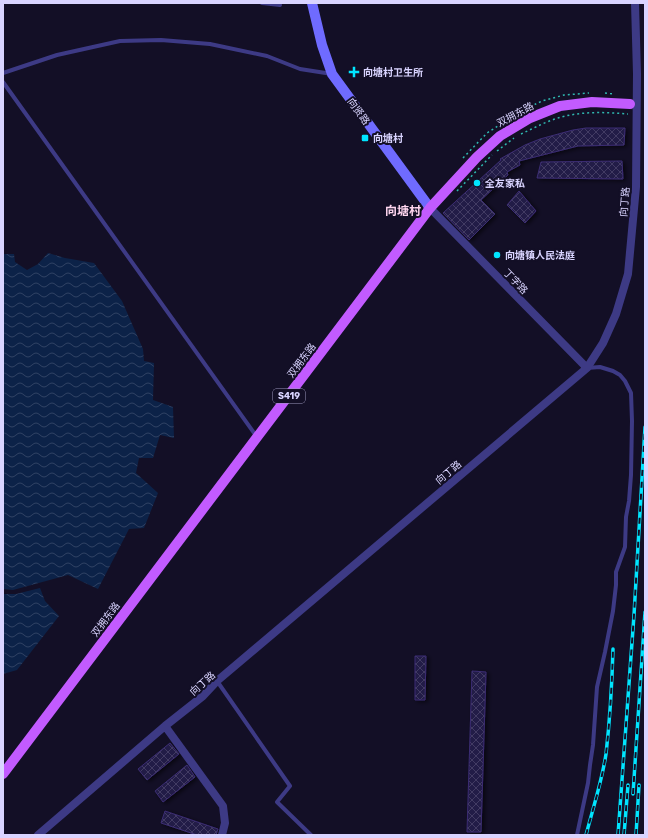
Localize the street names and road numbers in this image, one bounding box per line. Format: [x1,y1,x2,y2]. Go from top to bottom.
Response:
street label: 向贤路 [345,96,372,127]
street label: 双拥东路 [495,100,536,130]
street label: 向丁路 [618,187,632,218]
street label: 丁字路 [501,267,530,297]
street label: 双拥东路 [285,341,319,380]
road number: S419 [273,389,305,403]
street label: 向丁路 [433,459,464,487]
street label: 双拥东路 [89,600,123,639]
street label: 向丁路 [188,669,218,698]

